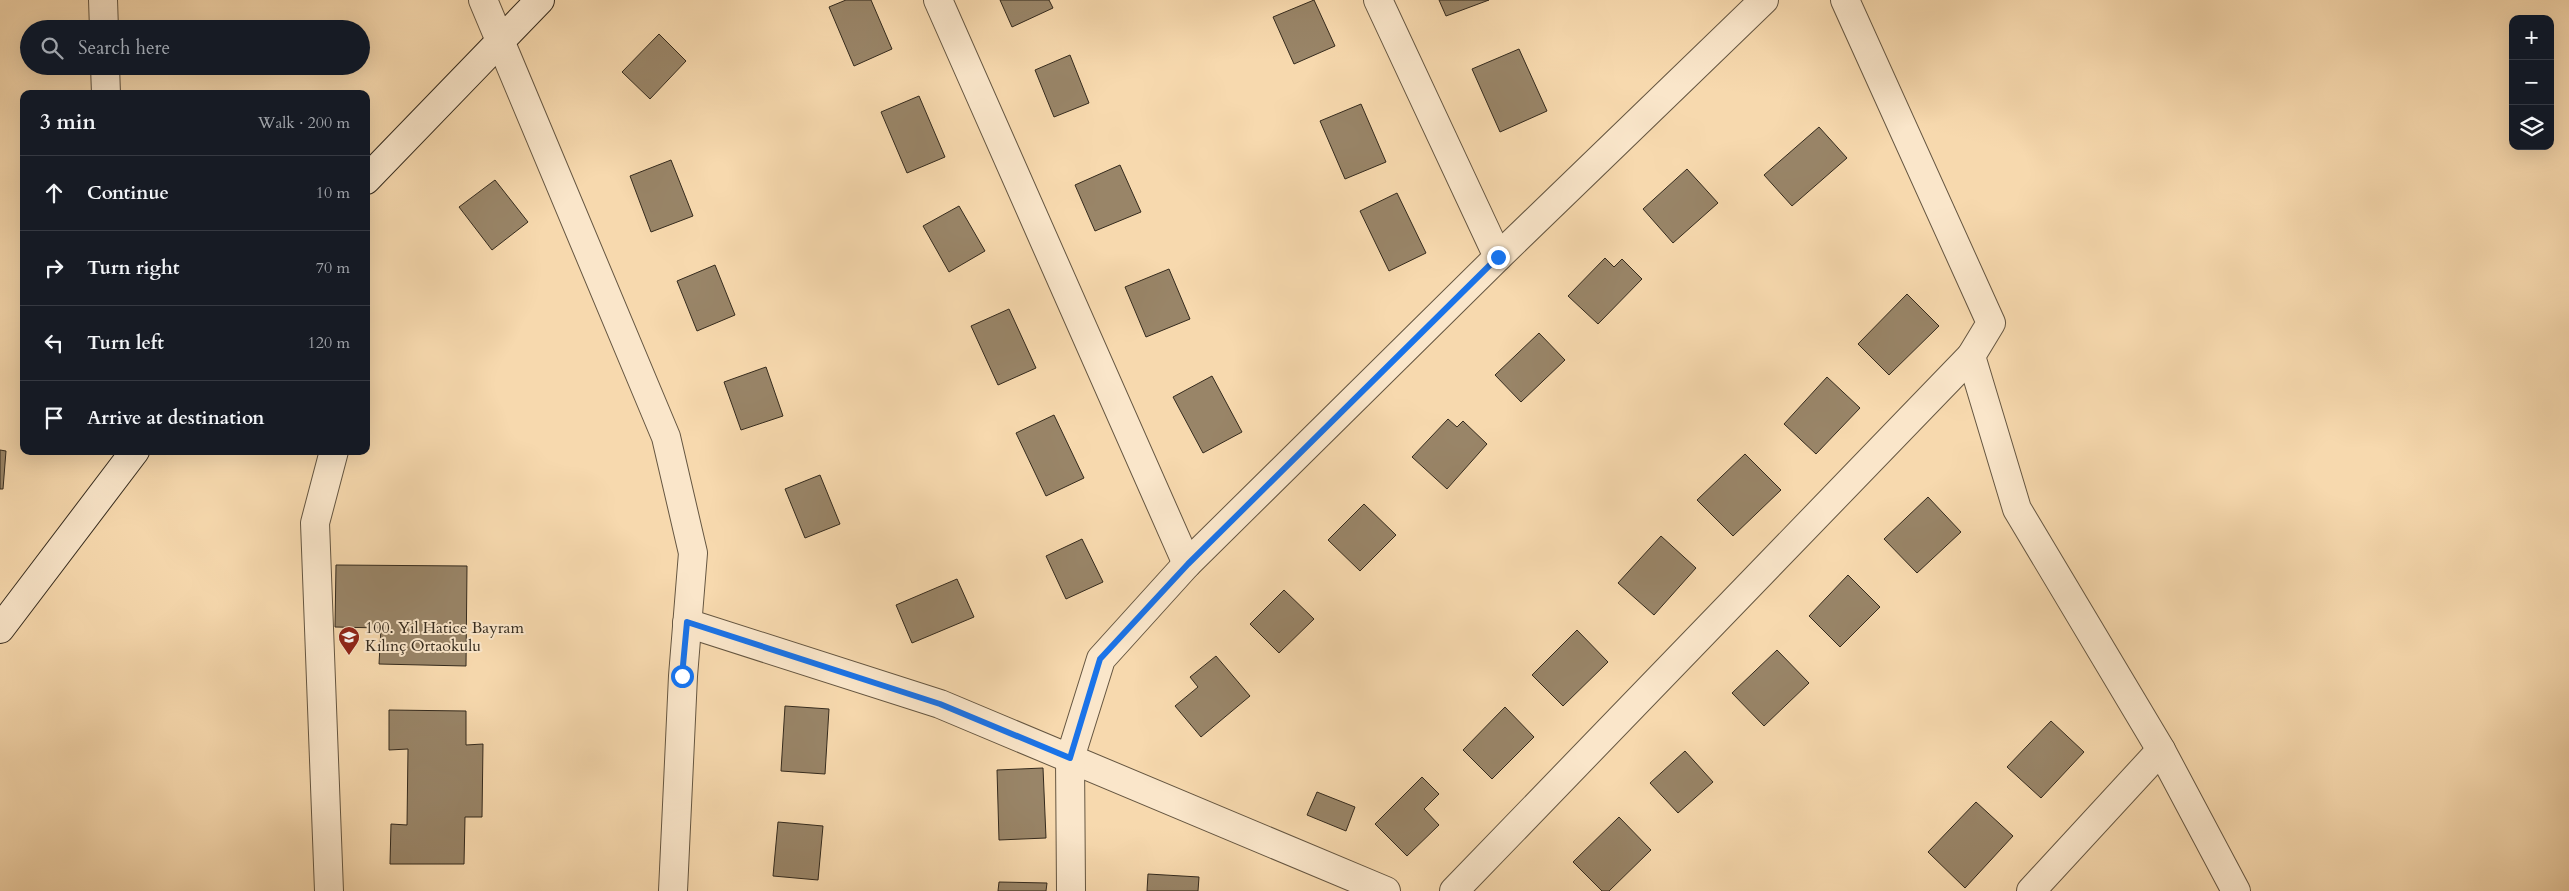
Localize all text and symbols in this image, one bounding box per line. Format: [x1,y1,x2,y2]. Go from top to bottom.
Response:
map controls [2509,15,2554,150]
button: + [2509,15,2554,60]
search box [20,20,370,75]
icon: search [38,34,66,62]
text: Search here [78,35,170,61]
button: − [2509,60,2554,105]
button: layers [2509,105,2554,150]
text: 3 min [40,108,96,137]
text: Walk · 200 m [258,112,350,134]
icon: ahead [40,179,68,207]
text: Continue [87,180,169,206]
text: 10 m [316,182,350,204]
route end [1487,246,1510,269]
icon: right [40,254,68,282]
text: Turn right [87,255,179,281]
text: 70 m [316,257,350,279]
icon: left [40,329,68,357]
text: Turn left [87,330,164,356]
text: 120 m [308,332,350,354]
icon: arrive [40,404,68,432]
text: Arrive at destination [87,405,264,431]
place label: 100. Yıl Hatice Bayram Kılınç Ortaokulu [365,617,524,657]
school or university icon: 100. Yıl Hatice Bayram Kılınç Ortaokulu [337,625,361,656]
route start [671,665,694,688]

